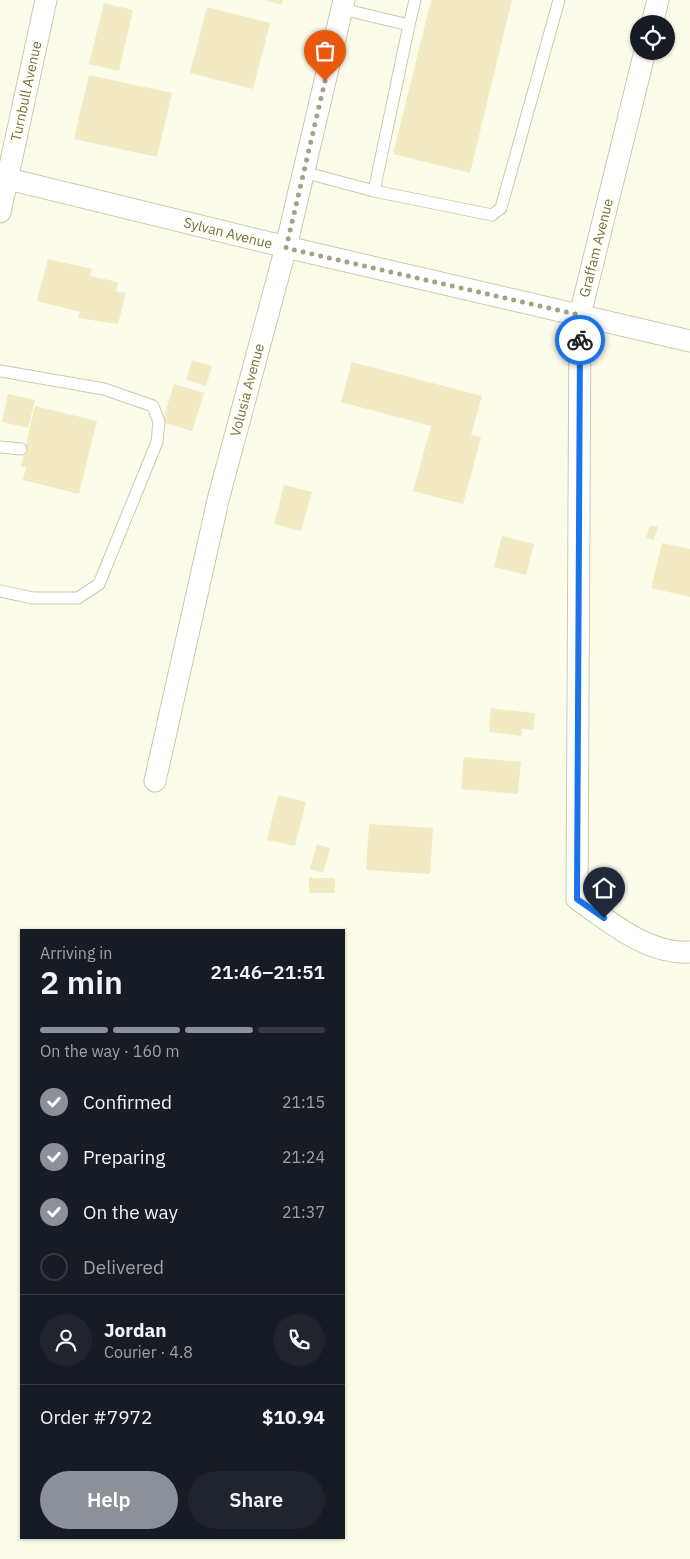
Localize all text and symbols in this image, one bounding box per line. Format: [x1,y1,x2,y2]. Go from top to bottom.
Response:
map controls [630,15,675,60]
button: locate [630,15,675,60]
pin [304,30,346,81]
icon: bag [311,37,339,65]
street label: Turnbull Avenue [7,39,45,143]
street label: Graffam Avenue [575,196,617,299]
street label: Sylvan Avenue [182,213,275,253]
courier [555,315,605,365]
icon: bike [566,326,594,354]
street label: Volusia Avenue [226,341,268,438]
pin [583,867,625,918]
icon: home [590,874,618,902]
text: Arriving in [40,943,112,963]
text: 21:46–21:51 [211,960,325,984]
text: 2 min [40,961,123,1003]
text: On the way · 160 m [40,1041,179,1061]
icon: check [40,1088,68,1116]
text: Confirmed [83,1090,172,1114]
text: 21:15 [282,1092,325,1112]
icon: check [40,1143,68,1171]
text: Preparing [83,1145,165,1169]
text: 21:24 [282,1147,325,1167]
icon: check [40,1198,68,1226]
text: On the way [83,1200,178,1224]
text: 21:37 [282,1202,325,1222]
text: Delivered [83,1255,164,1279]
button: person [40,1314,92,1366]
button: phone [273,1314,325,1366]
text: Jordan [104,1318,167,1342]
text: Courier · 4.8 [104,1342,193,1362]
text: Order #7972 [40,1405,152,1429]
text: $10.94 [262,1405,325,1429]
button: Help [40,1471,178,1529]
button: Share [188,1471,325,1529]

